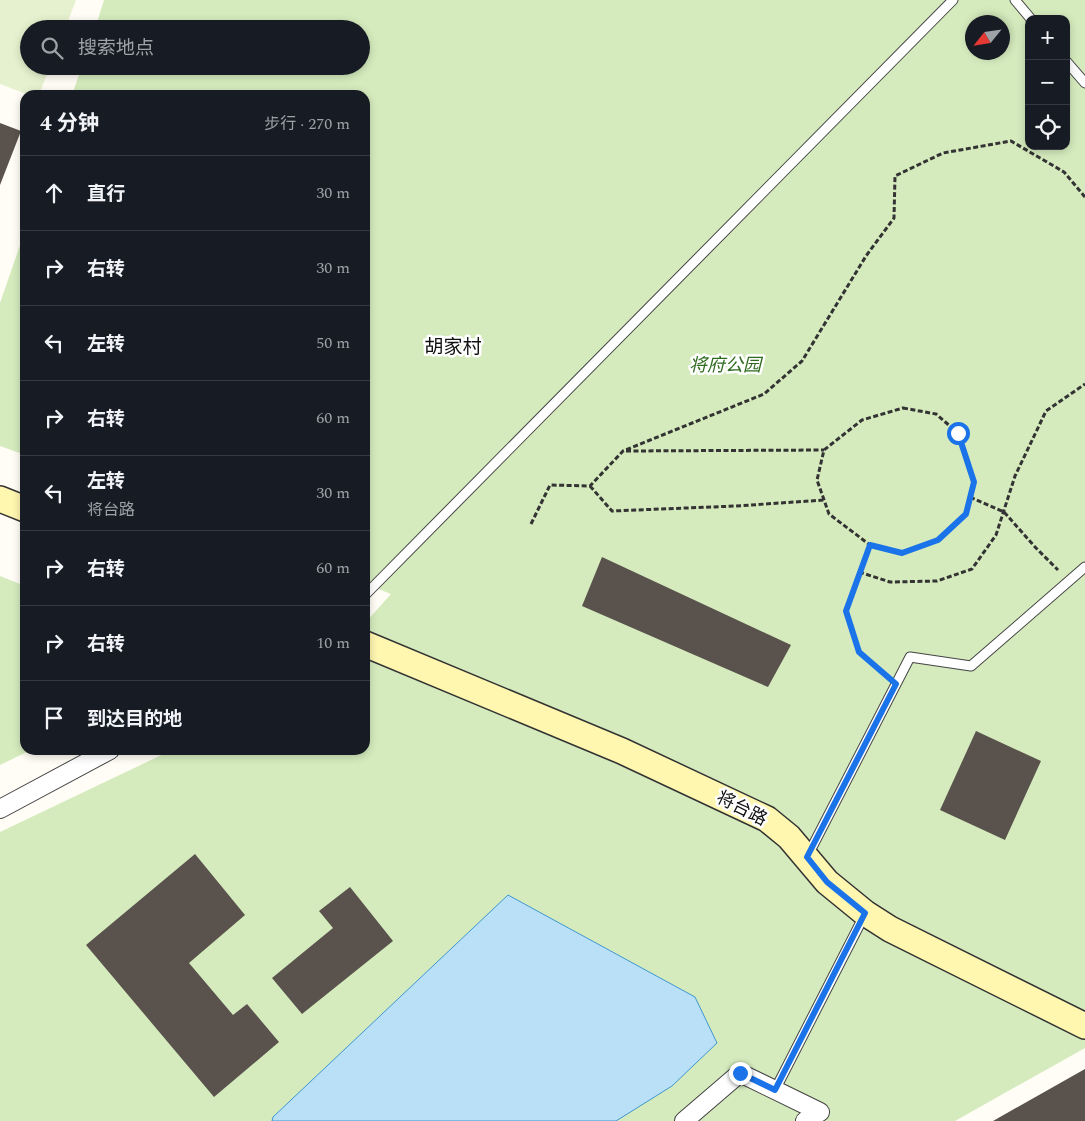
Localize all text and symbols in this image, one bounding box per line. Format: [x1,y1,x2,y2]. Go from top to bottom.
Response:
north arrow [965,15,1010,60]
map controls [1025,15,1070,150]
button: + [1025,15,1070,60]
search box [20,20,370,75]
icon: search [38,34,66,62]
text: 搜索地点 [78,34,154,63]
button: − [1025,60,1070,105]
button: locate [1025,105,1070,150]
text: 4 分钟 [40,108,99,140]
text: 步行 · 270 m [264,112,350,136]
icon: ahead [40,179,68,207]
text: 直行 [87,180,125,209]
text: 30 m [316,181,350,205]
icon: right [40,254,68,282]
text: 右转 [87,255,125,284]
text: 30 m [316,256,350,280]
icon: left [40,329,68,357]
text: 左转 [87,330,125,359]
text: 50 m [316,331,350,355]
district label: 胡家村 [424,333,482,362]
park label: 将府公园 [689,352,764,379]
icon: right [40,404,68,432]
text: 右转 [87,405,125,434]
text: 60 m [316,406,350,430]
route start [947,422,970,445]
text: 左转 [87,467,125,496]
icon: left [40,479,68,507]
text: 30 m [316,481,350,505]
text: 将台路 [87,498,135,522]
icon: right [40,554,68,582]
text: 右转 [87,555,125,584]
text: 60 m [316,556,350,580]
icon: right [40,629,68,657]
text: 右转 [87,630,125,659]
text: 10 m [316,631,350,655]
icon: arrive [40,704,68,732]
text: 到达目的地 [87,705,182,734]
street label: 将台路 [712,784,772,833]
route end [729,1062,752,1085]

